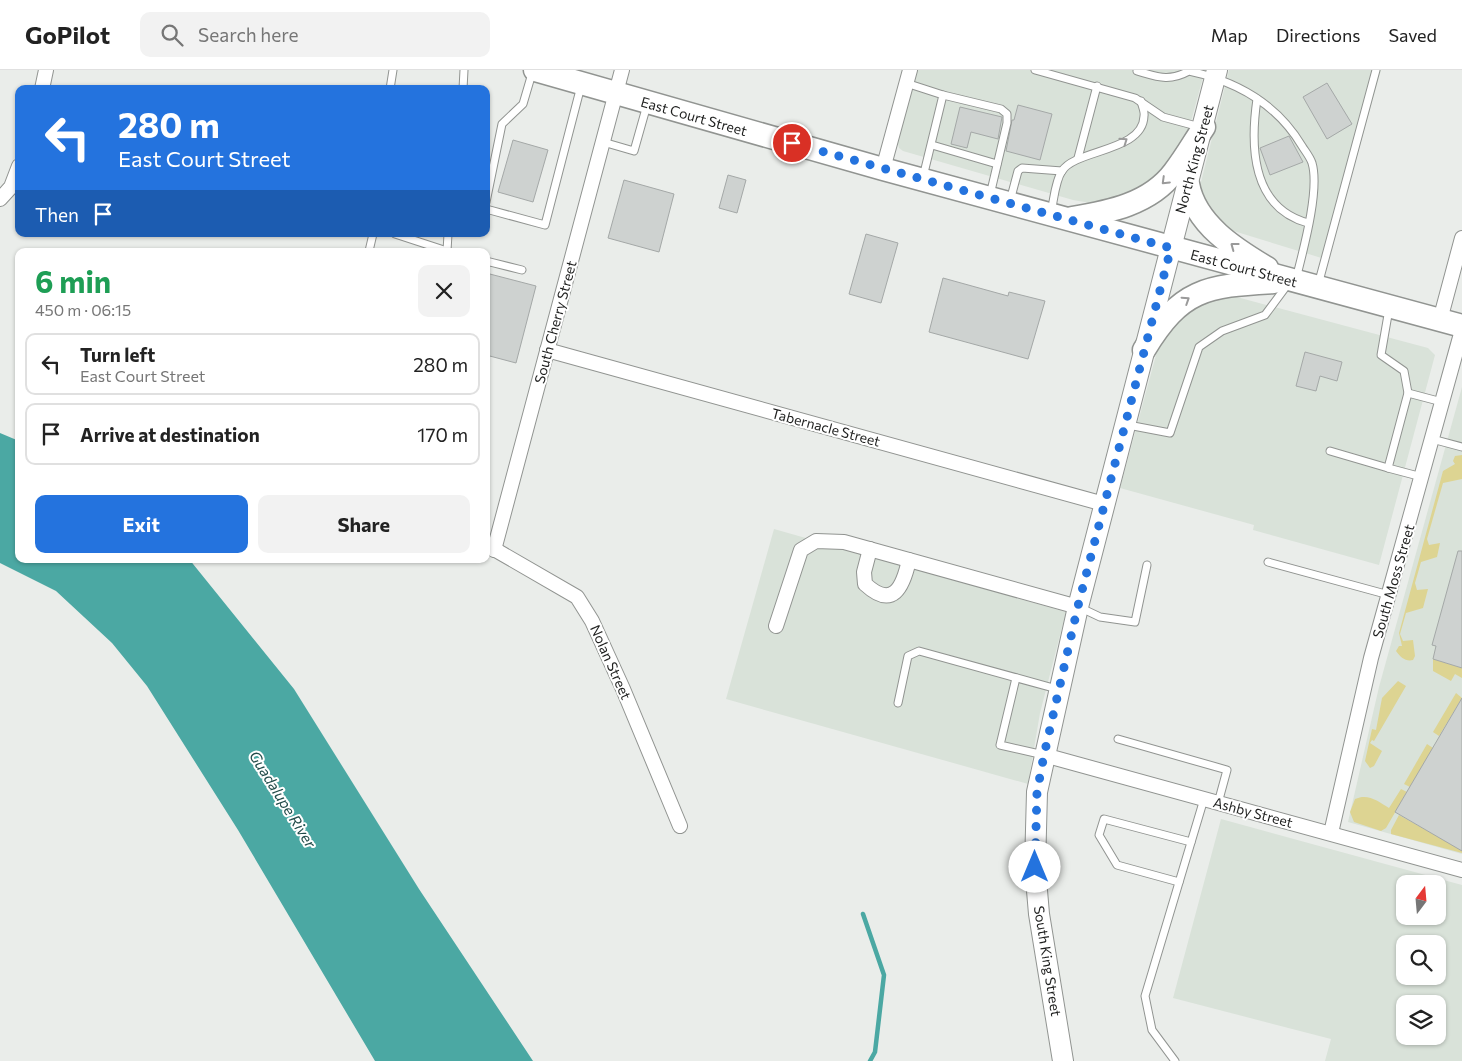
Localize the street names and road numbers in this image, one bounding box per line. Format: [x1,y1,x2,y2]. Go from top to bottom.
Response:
street label: East Court Street [639,93,749,139]
street label: North King Street [1171,103,1217,215]
street label: East Court Street [1189,246,1299,290]
street label: South Cherry Street [530,258,580,385]
street label: Tabernacle Street [770,404,882,450]
street label: South Moss Street [1369,522,1417,640]
street label: Nolan Street [587,622,635,702]
street label: Ashby Street [1211,793,1295,831]
street label: South King Street [1031,905,1065,1018]

